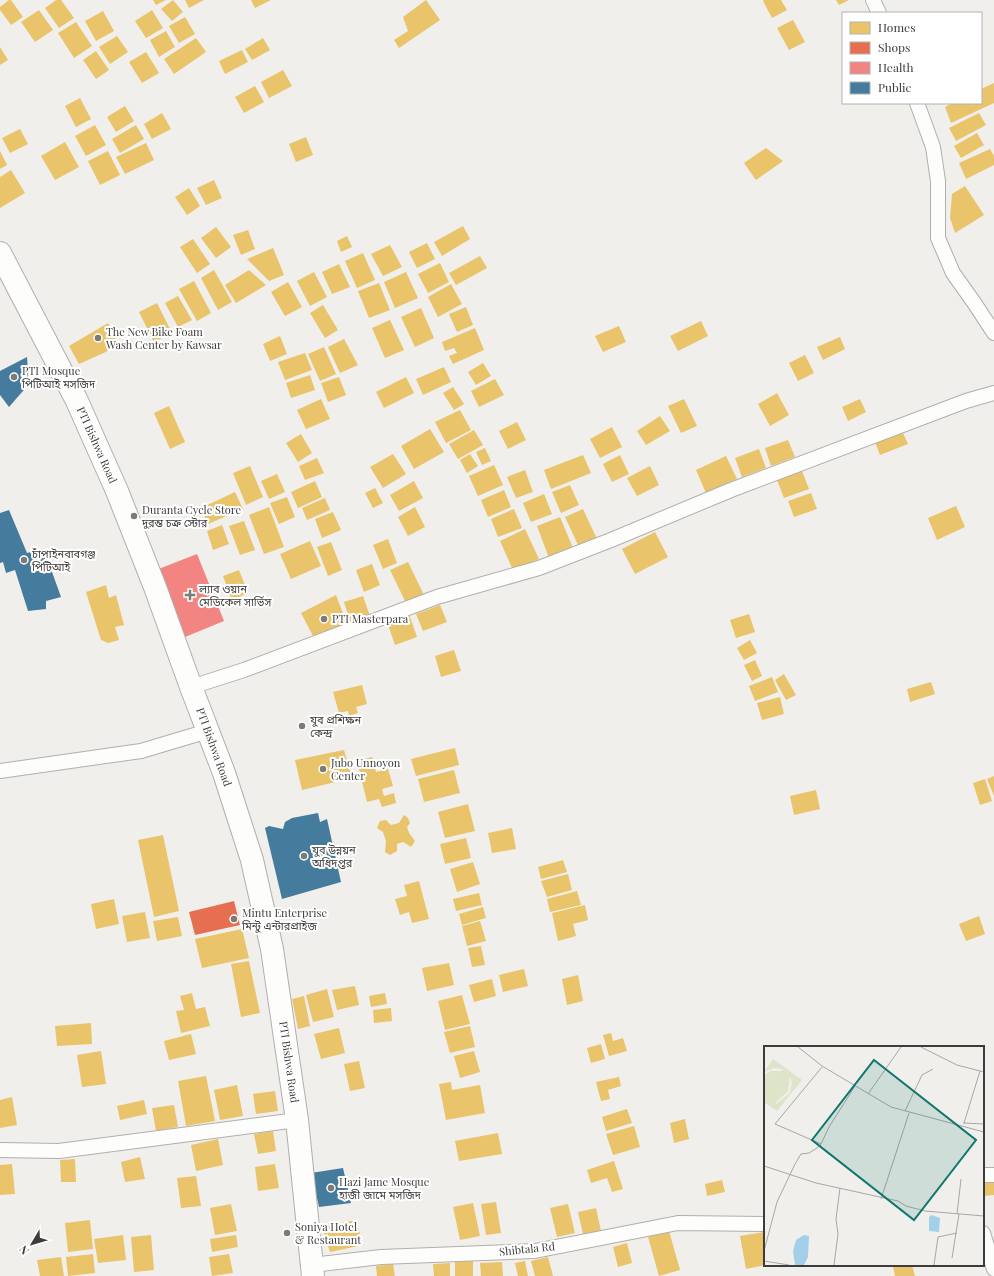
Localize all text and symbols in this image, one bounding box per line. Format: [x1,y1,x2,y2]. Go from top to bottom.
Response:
legend [842,12,982,104]
text: Homes [878,19,916,35]
text: Shops [878,39,910,55]
text: Health [878,59,914,75]
text: Public [878,79,912,95]
place label: The New Bike Foam Wash Center by Kawsar [105,324,222,352]
marker: The New Bike Foam Wash Center by Kawsar [93,333,103,343]
place label: PTI Mosque পিটিআই মসজিদ [21,363,96,391]
marker: PTI Mosque পিটিআই মসজিদ [9,372,19,382]
street label: PTI Bishwa Road [74,404,121,486]
place label: Duranta Cycle Store দুরন্ত চক্র স্টোর [141,502,241,530]
marker: Duranta Cycle Store দুরন্ত চক্র স্টোর [129,511,139,521]
place label: চাঁপাইনবাবগঞ্জ পিটিআই [31,546,96,574]
marker: চাঁপাইনবাবগঞ্জ পিটিআই [19,555,29,565]
place label: ল্যাব ওয়ান মেডিকেল সার্ভিস [198,581,272,609]
marker: ল্যাব ওয়ান মেডিকেল সার্ভিস [184,589,196,601]
place label: PTI Masterpara [332,611,409,626]
marker: PTI Masterpara [319,614,329,624]
street label: PTI Bishwa Road [193,705,236,789]
place label: যুব প্রশিক্ষন কেন্দ্র [309,712,361,740]
marker: যুব প্রশিক্ষন কেন্দ্র [297,721,307,731]
place label: Jubo Unnoyon Center [330,755,401,783]
marker: Jubo Unnoyon Center [318,764,328,774]
place label: যুব উন্নয়ন অধিদপ্তর [311,842,356,870]
marker: যুব উন্নয়ন অধিদপ্তর [299,851,309,861]
place label: Mintu Enterprise মিন্টু এন্টারপ্রাইজ [241,905,327,933]
marker: Mintu Enterprise মিন্টু এন্টারপ্রাইজ [229,914,239,924]
street label: PTI Bishwa Road [276,1020,303,1104]
inset map [764,1046,984,1266]
place label: Hazi Jame Mosque হাজী জামে মসজিদ [338,1174,430,1202]
marker: Hazi Jame Mosque হাজী জামে মসজিদ [326,1183,336,1193]
place label: Soniya Hotel & Restaurant [295,1219,361,1247]
north arrow [12,1224,52,1264]
marker: Soniya Hotel & Restaurant [282,1228,292,1238]
street label: Shibtala Rd [498,1238,556,1259]
text: N [15,1243,32,1258]

